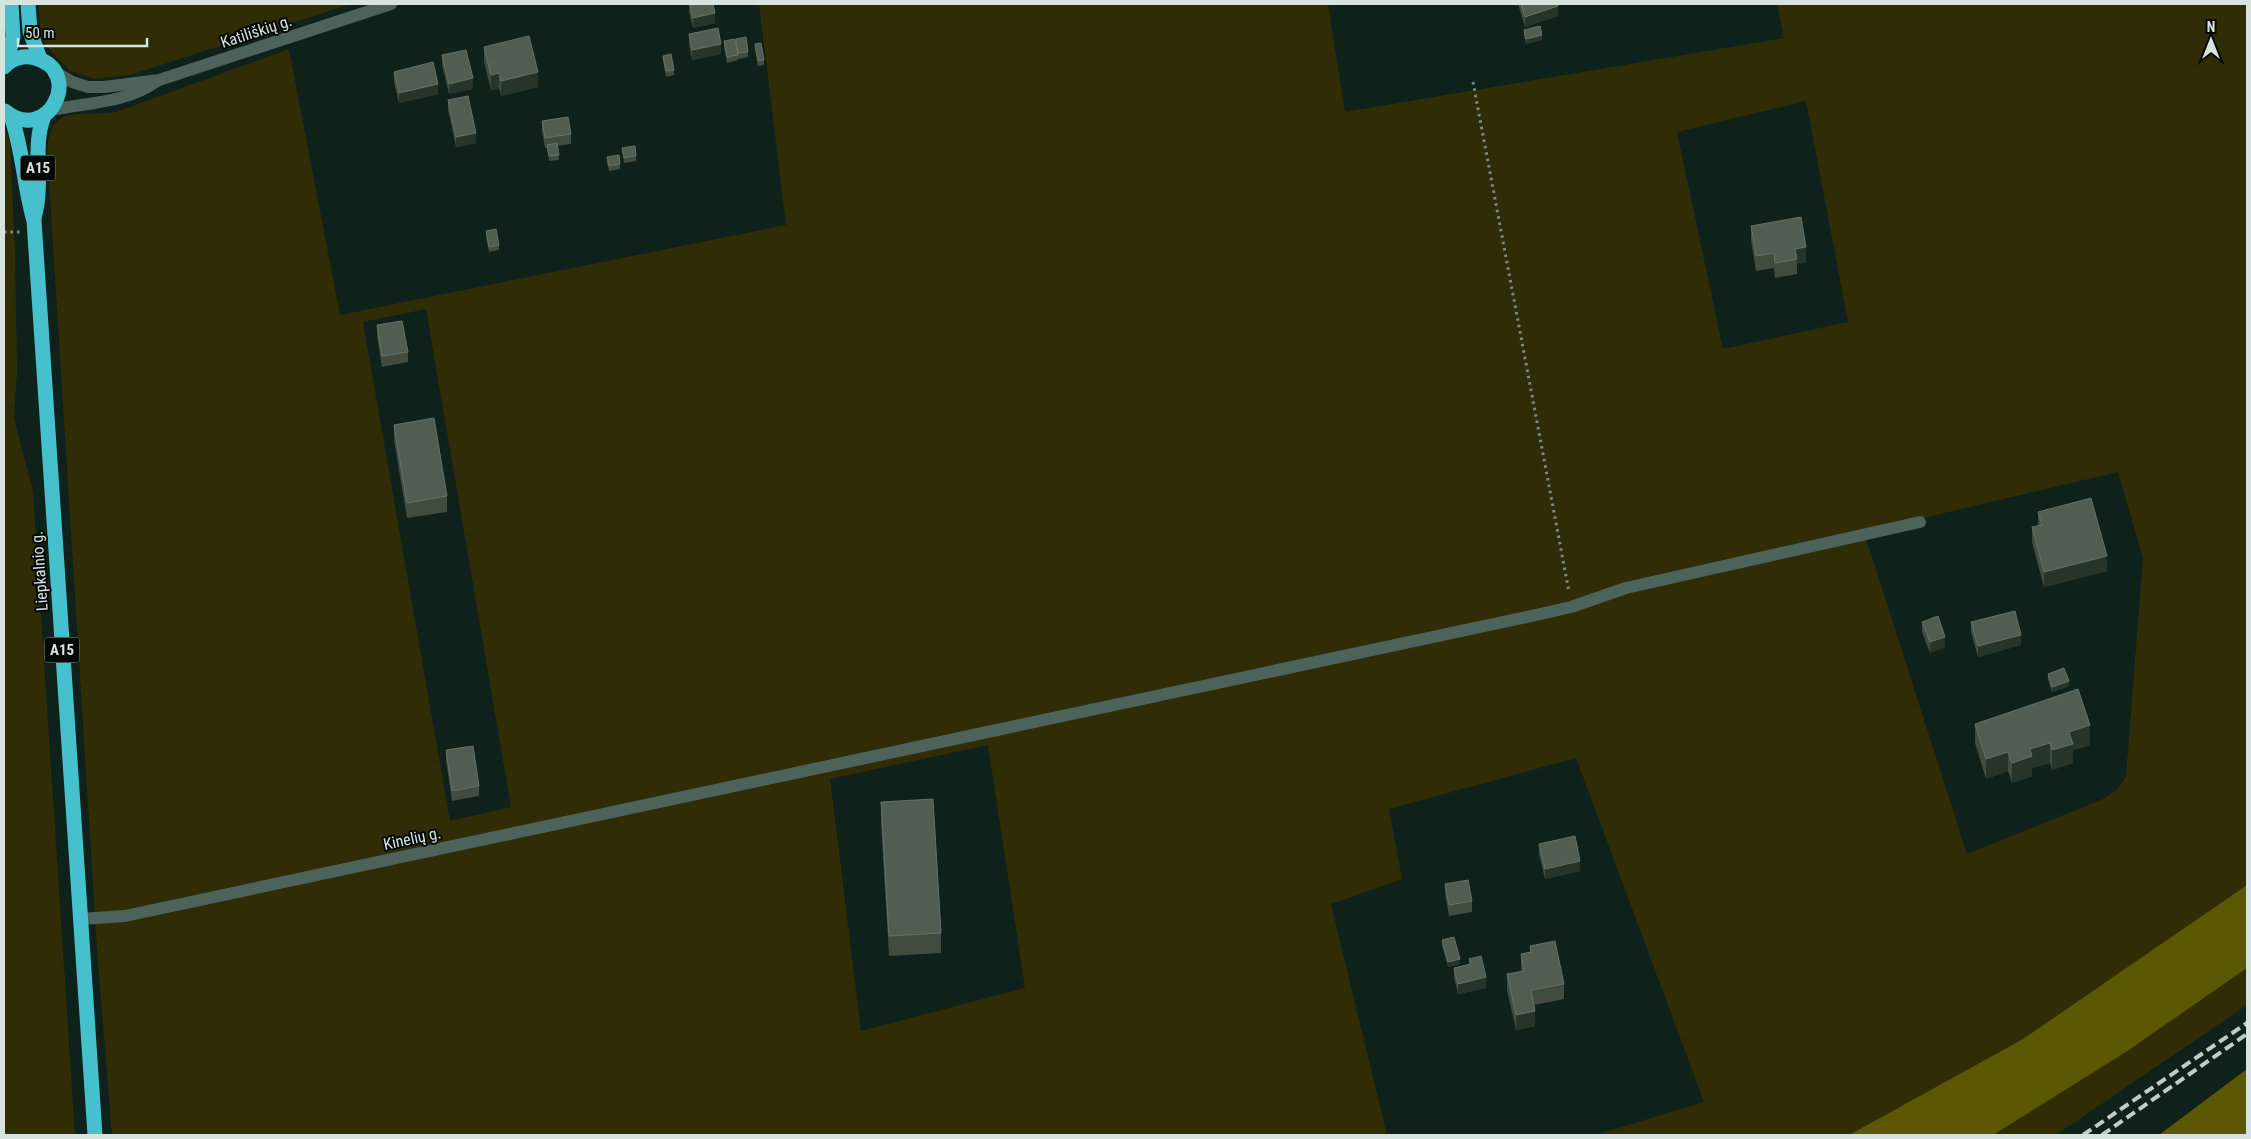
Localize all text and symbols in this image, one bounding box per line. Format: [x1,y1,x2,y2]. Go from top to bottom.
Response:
street label: Katiliškių g. [218,11,294,52]
scale bar [18,15,146,47]
north arrow [2186,15,2236,65]
text: N [2207,19,2215,35]
text: 50 m [25,24,55,42]
road number: A15 [20,156,56,180]
street label: Liepkalnio g. [27,530,52,612]
road number: A15 [44,638,80,662]
street label: Kinelių g. [382,823,443,854]

